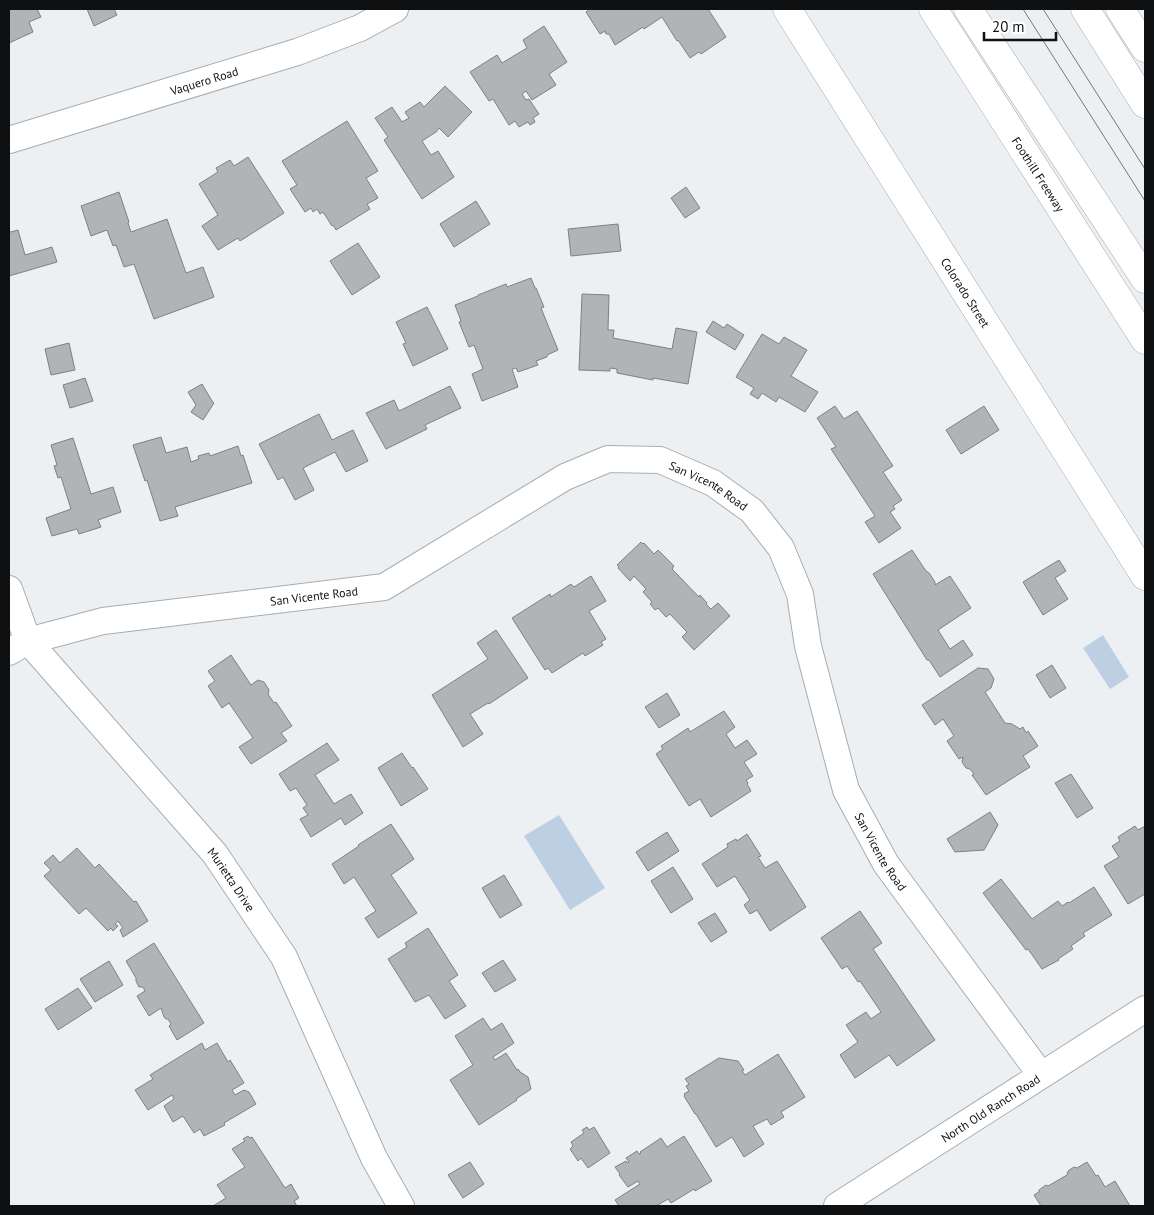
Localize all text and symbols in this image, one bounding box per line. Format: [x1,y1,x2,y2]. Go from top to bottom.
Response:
scale bar [984,10,1056,42]
text: 20 m [992,17,1025,36]
street label: Vaquero Road [167,63,240,98]
street label: Foothill Freeway [1009,134,1068,215]
street label: Colorado Street [938,255,993,330]
street label: San Vicente Road [667,457,751,513]
street label: San Vicente Road [269,583,359,608]
street label: San Vicente Road [852,810,910,893]
street label: Murietta Drive [205,844,259,914]
street label: North Old Ranch Road [938,1071,1043,1145]

